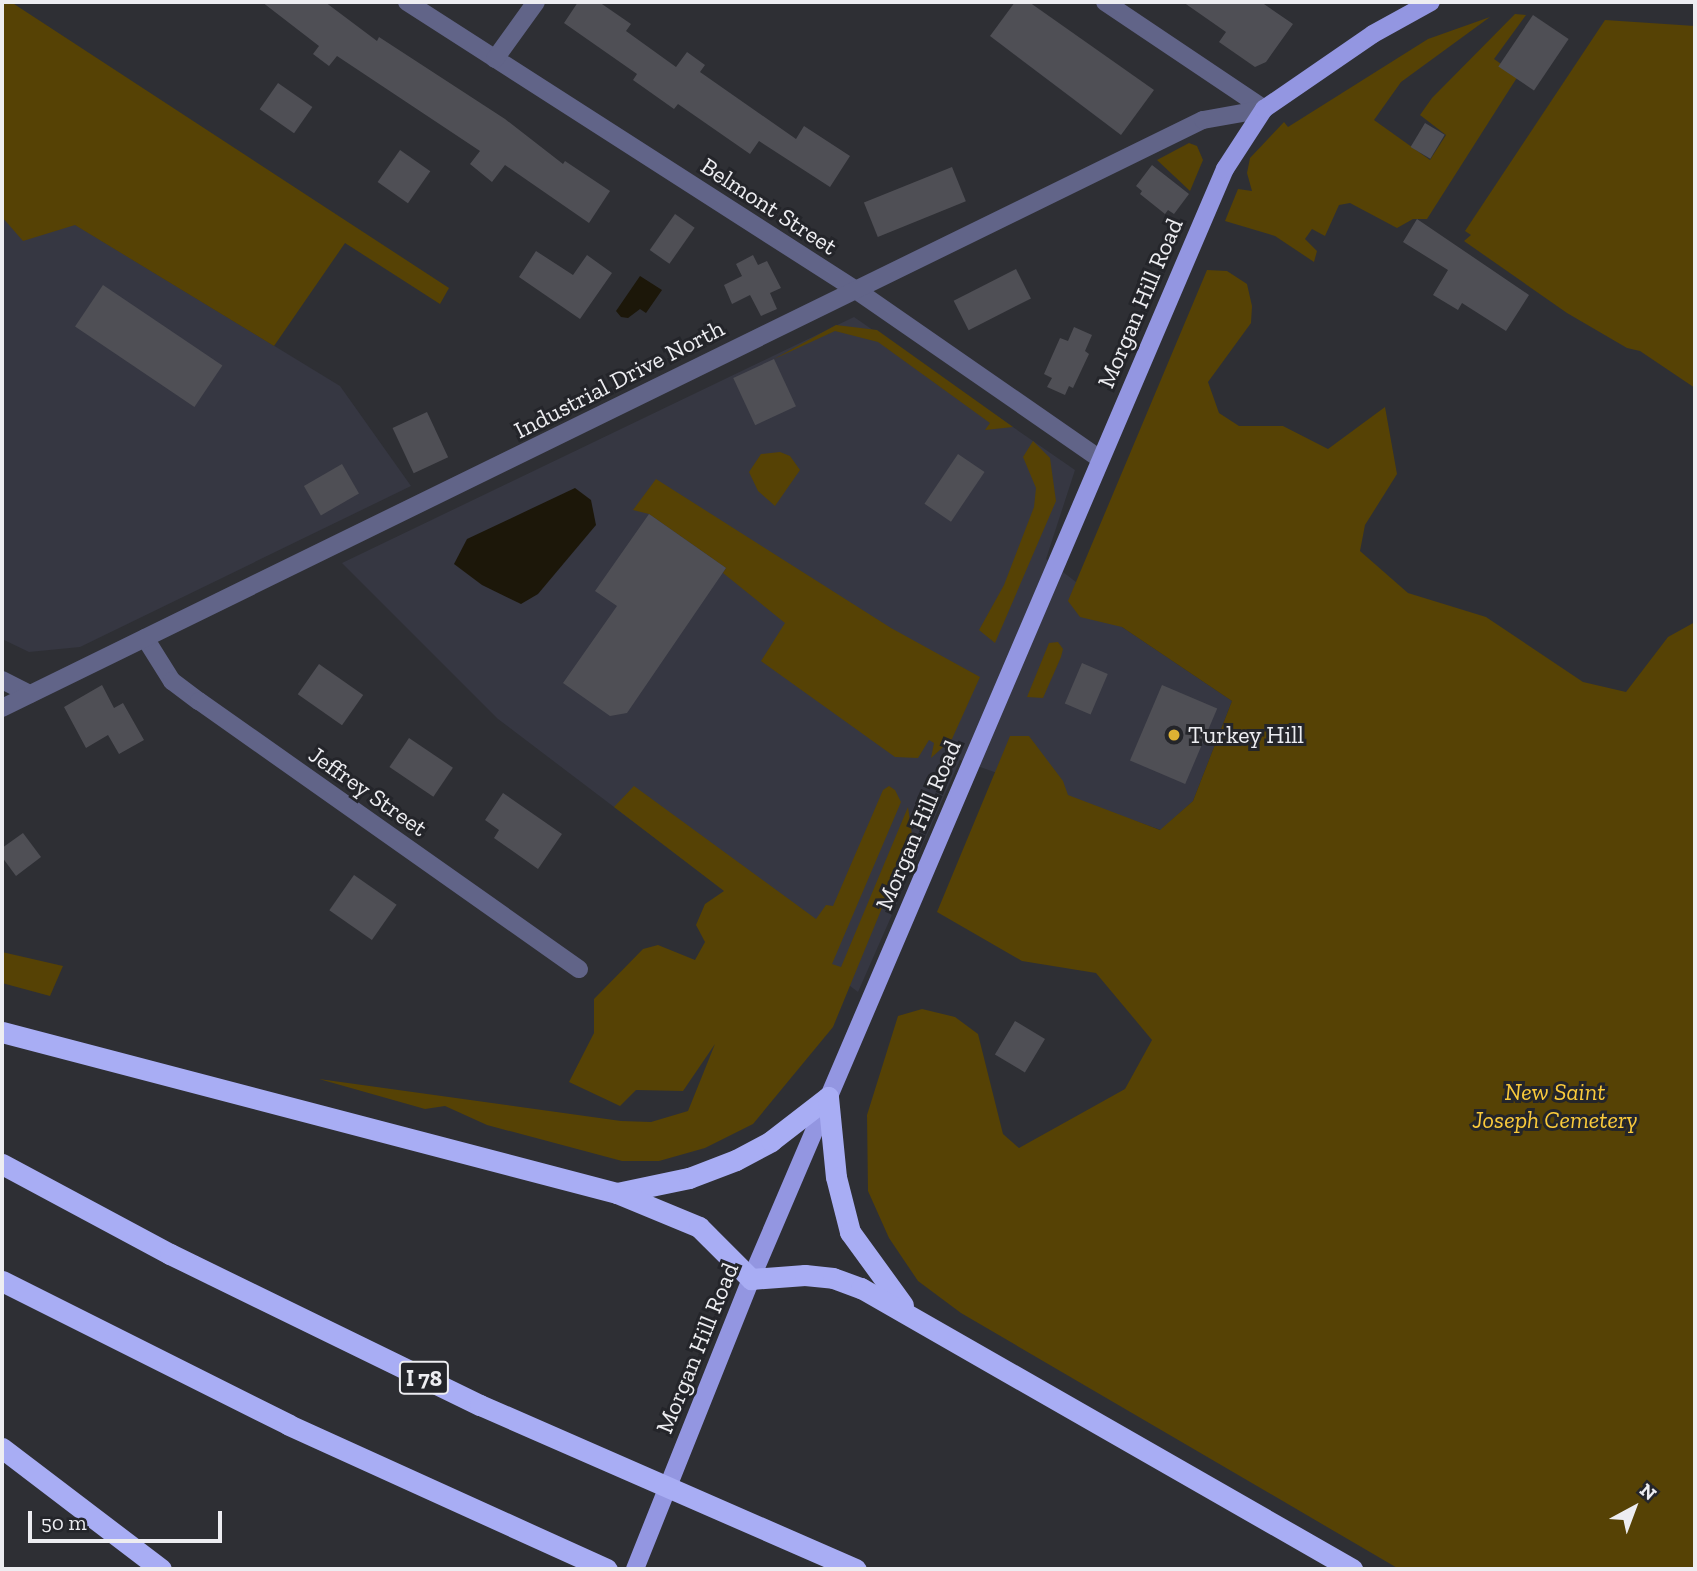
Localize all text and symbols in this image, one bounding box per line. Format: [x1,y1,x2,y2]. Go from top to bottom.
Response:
street label: Belmont Street [696,151,842,261]
street label: Morgan Hill Road [1091,214,1189,392]
street label: Industrial Drive North [509,314,729,444]
place label: Turkey Hill [1188,721,1305,749]
marker: Turkey Hill [1166,727,1182,743]
street label: Morgan Hill Road [869,736,967,914]
street label: Jeffrey Street [303,740,433,842]
park label: New Saint Joseph Cemetery [1472,1078,1638,1134]
street label: Morgan Hill Road [650,1258,744,1438]
road number: I 78 [398,1358,450,1398]
north arrow [1599,1473,1669,1543]
text: N [1635,1478,1661,1505]
scale bar [32,1498,226,1542]
text: 50 m [41,1510,87,1535]

